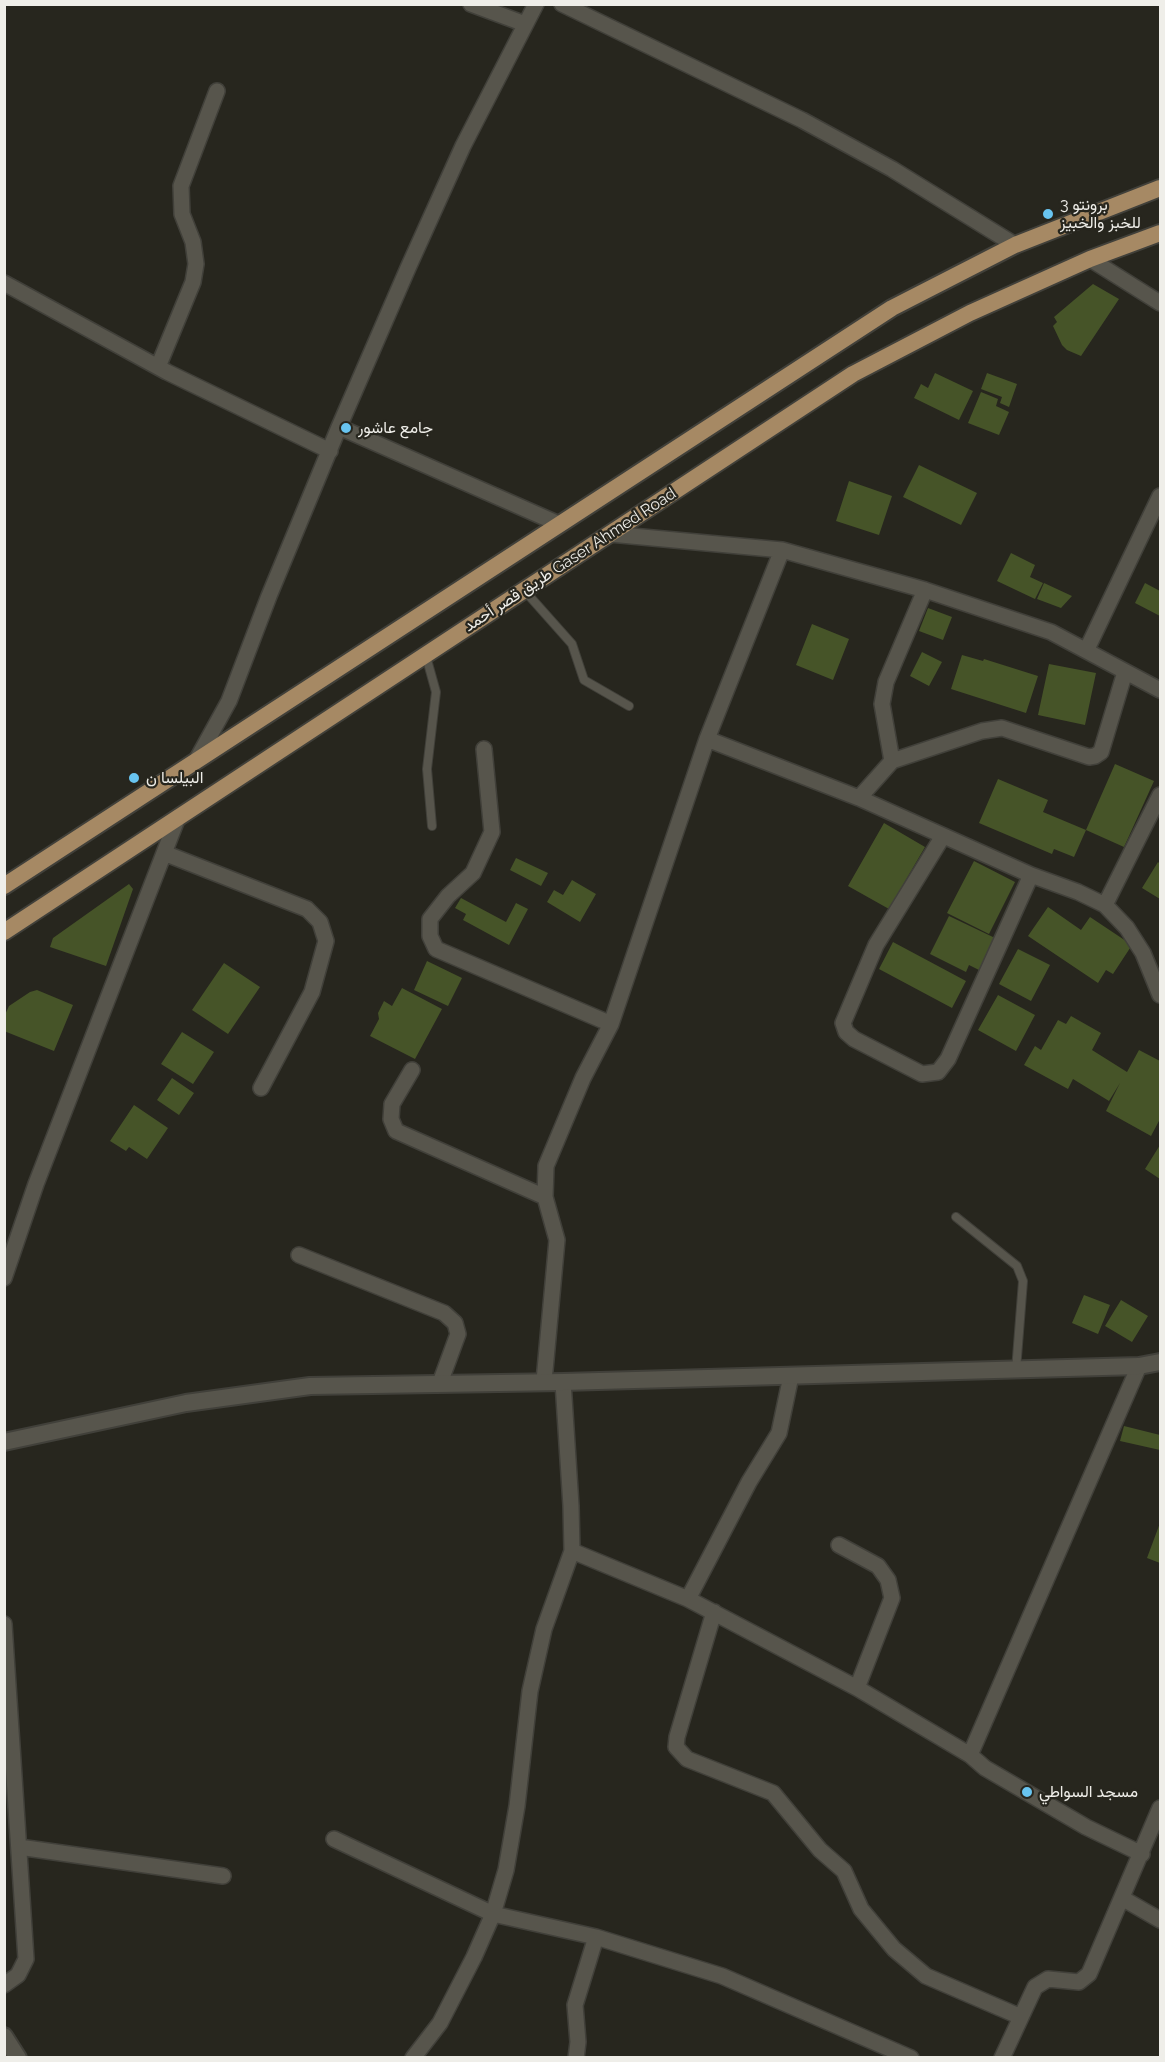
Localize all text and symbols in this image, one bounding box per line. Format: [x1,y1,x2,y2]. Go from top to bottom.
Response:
place label: برونتو 3 للخبز والخبيز [1060,195,1141,233]
marker: برونتو 3 للخبز والخبيز [1041,207,1055,221]
place label: جامع عاشور [358,418,433,438]
marker: جامع عاشور [339,421,353,435]
street label: طريق قصر أحمد Gaser Ahmed Road [460,484,680,636]
place label: البيلسا ن [146,768,203,788]
marker: البيلسا ن [127,771,141,785]
place label: مسجد السواطي [1039,1782,1138,1802]
marker: مسجد السواطي [1020,1785,1034,1799]

